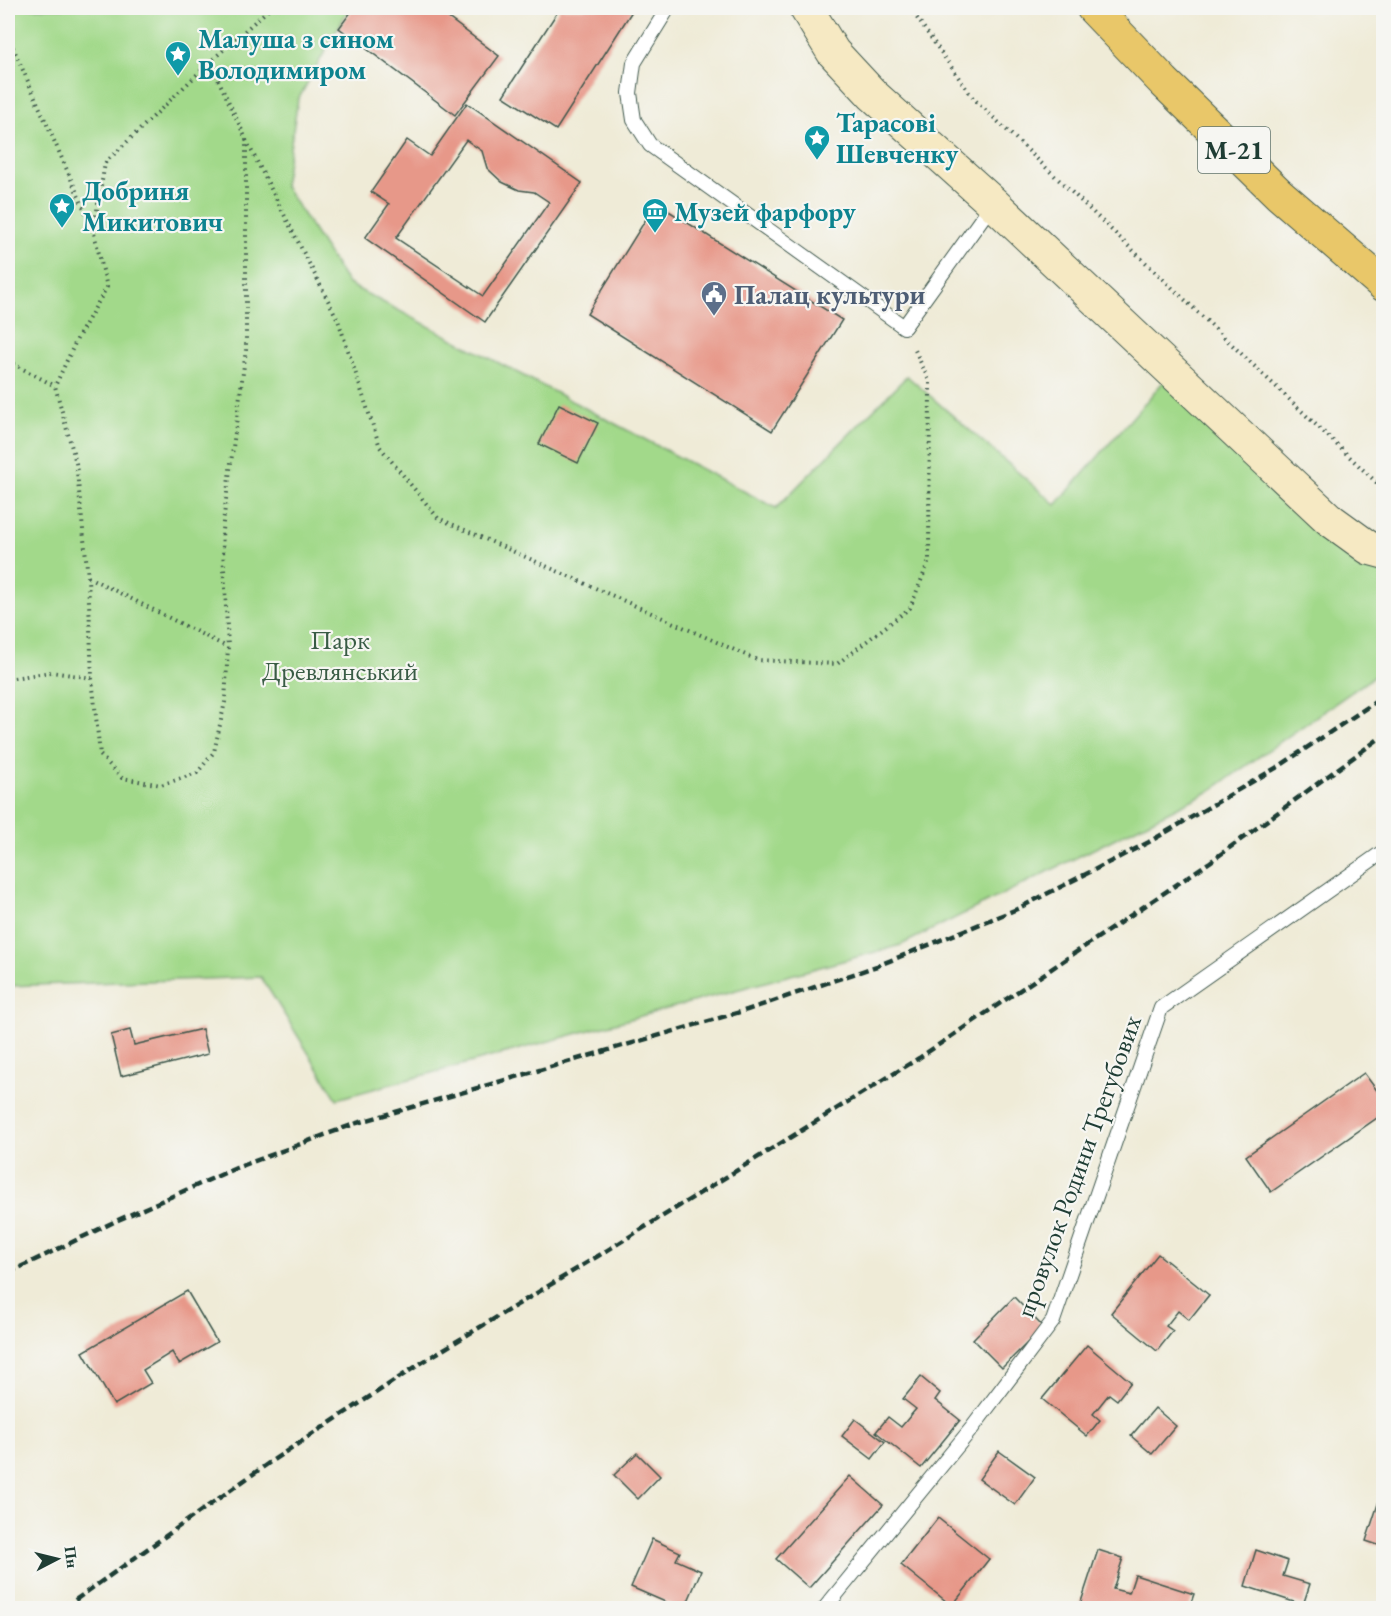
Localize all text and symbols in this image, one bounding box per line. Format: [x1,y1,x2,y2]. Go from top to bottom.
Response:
place label: Малуша з сином Володимиром [198,21,394,87]
place icon: Малуша з сином Володимиром [163,39,193,77]
place label: Тарасові Шевченку [836,105,959,171]
place icon: Тарасові Шевченку [802,123,832,161]
road number: М-21 [1198,127,1270,173]
place label: Добриня Микитович [82,173,223,239]
place icon: Добриня Микитович [47,191,77,229]
place label: Музей фарфору [674,194,857,229]
museum icon: Музей фарфору [640,196,670,234]
place label: Палац культури [734,277,925,312]
public building icon: Палац культури [699,279,729,317]
park label: Парк Древлянський [262,622,418,688]
street label: провулок Родини Трегубових [1007,1010,1149,1322]
north arrow [27,1529,87,1589]
text: Пн [60,1545,83,1569]

